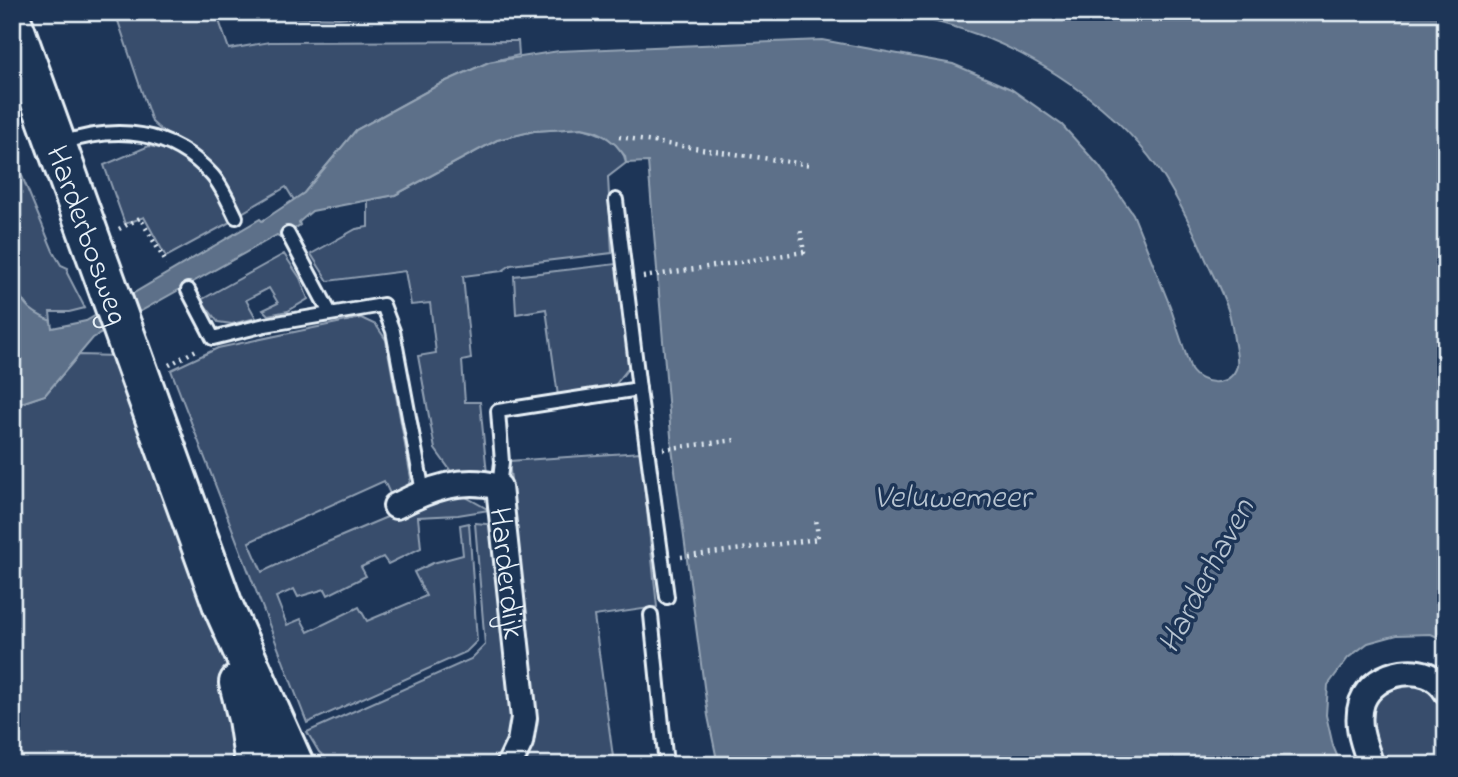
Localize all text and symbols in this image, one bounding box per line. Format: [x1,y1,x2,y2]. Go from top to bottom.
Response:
street label: Harderbosweg [32,140,139,332]
water label: Veluwemeer [874,475,1034,523]
water label: Harderhaven [1147,489,1269,663]
street label: Harderdijk [474,505,535,643]

